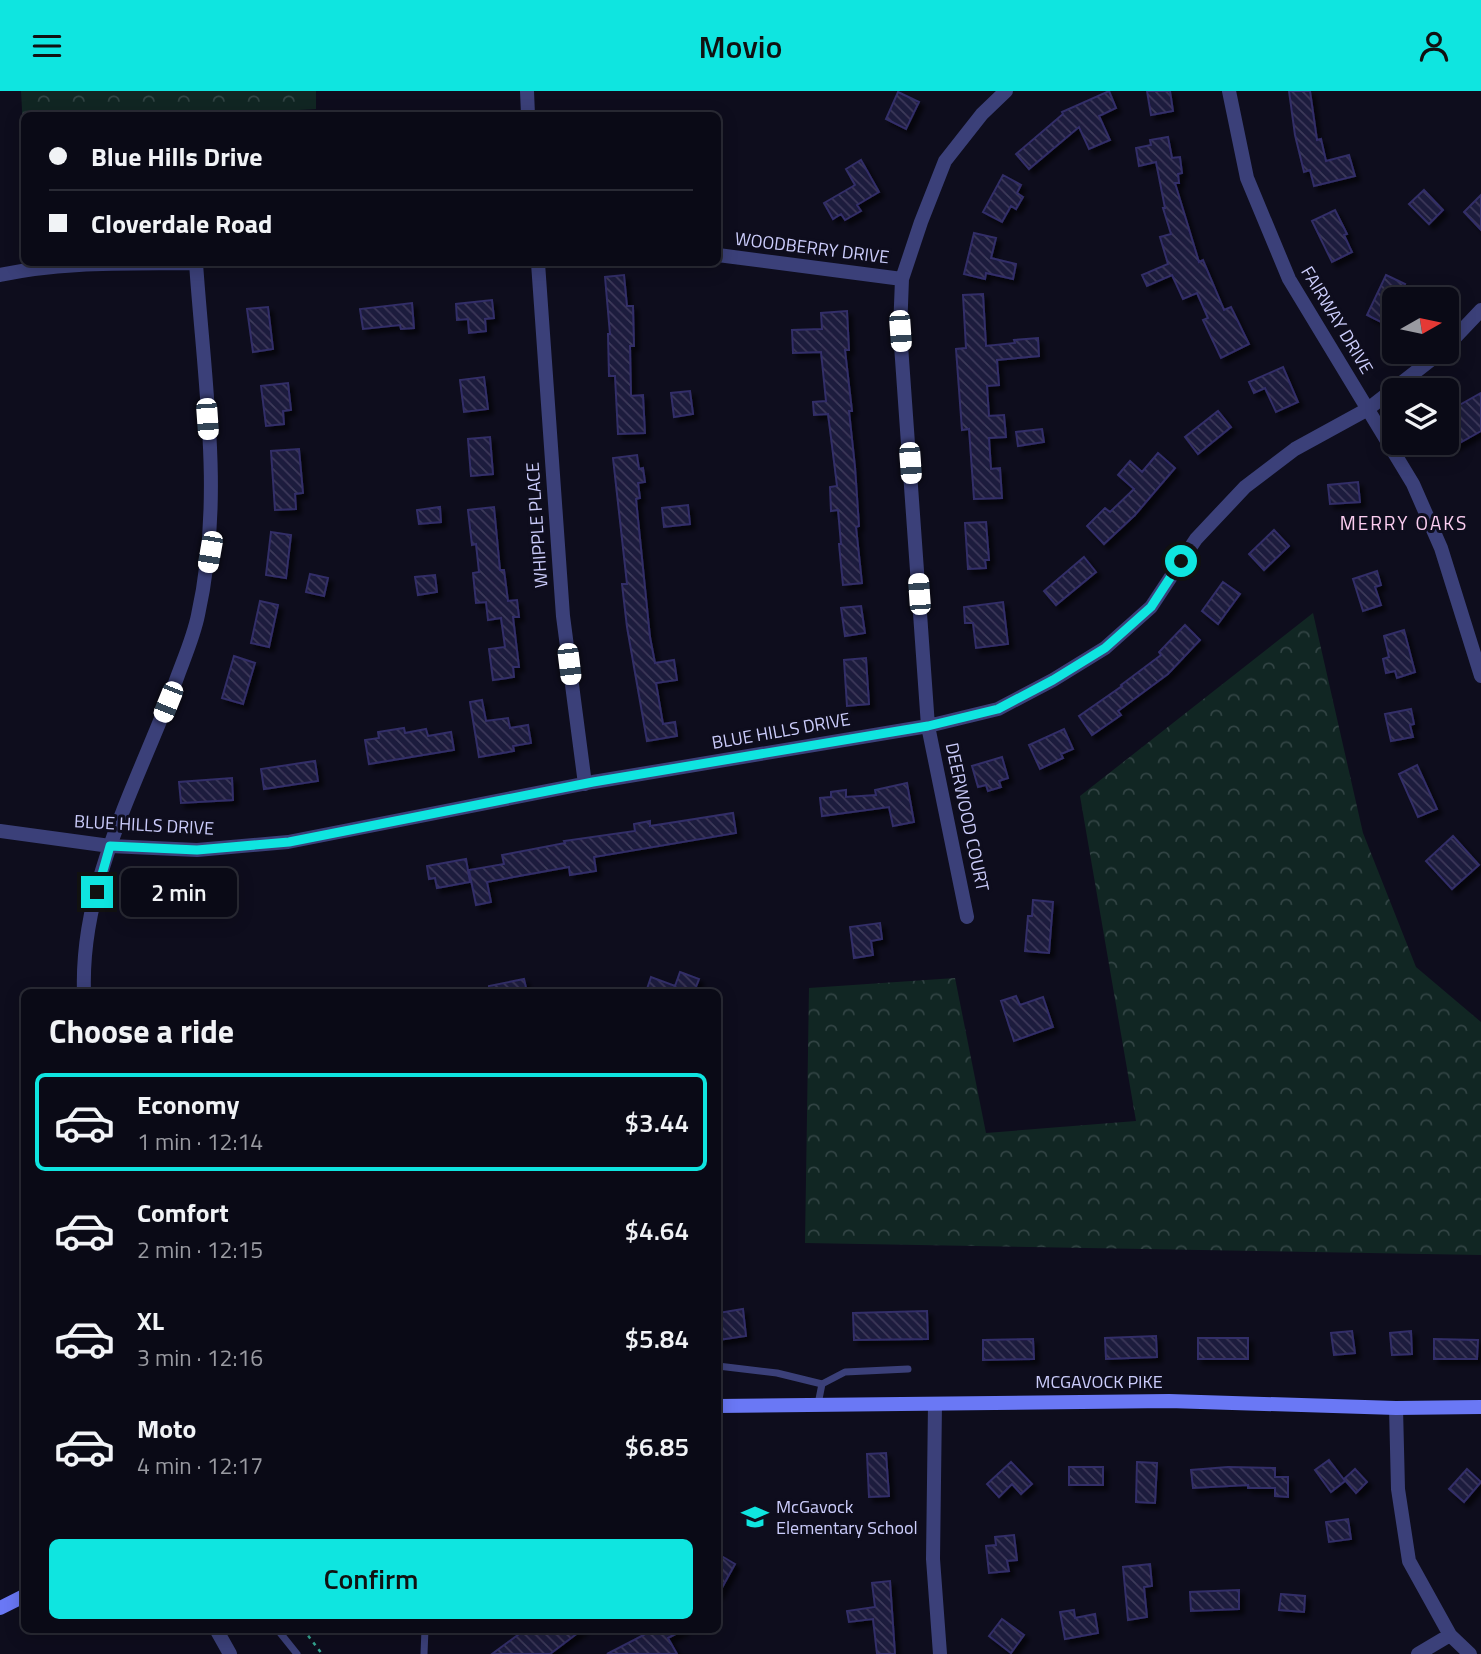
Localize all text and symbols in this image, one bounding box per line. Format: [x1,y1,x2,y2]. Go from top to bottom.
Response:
text: Movio [698,22,783,70]
icon: menu [28,27,66,65]
icon: person [1415,27,1453,65]
text: Blue Hills Drive [91,137,263,176]
text: Cloverdale Road [91,204,272,243]
street label: WOODBERRY DRIVE [733,225,891,270]
street label: FAIRWAY DRIVE [1295,261,1380,379]
north arrow [1382,287,1460,364]
map controls [1382,287,1459,455]
car [889,309,912,353]
button: layers [1382,378,1459,455]
car [196,397,219,441]
car [899,441,922,485]
street label: WHIPPLE PLACE [519,461,554,589]
district label: MERRY OAKS [1340,508,1468,537]
car [197,529,224,575]
route start [1165,545,1197,577]
car [908,572,931,616]
car [557,642,582,686]
car [151,679,186,725]
street label: BLUE HILLS DRIVE [710,705,852,756]
street label: DEERWOOD COURT [939,740,997,894]
street label: BLUE HILLS DRIVE [73,807,215,842]
callout: 2 min [122,867,237,917]
text: 2 min [151,875,207,910]
route end [81,876,113,908]
text: Choose a ride [49,1007,234,1055]
text: Economy [137,1085,239,1124]
icon: car [53,1091,116,1154]
text: $3.44 [625,1103,689,1142]
text: 1 min · 12:14 [137,1124,263,1159]
text: Comfort [137,1193,229,1232]
icon: car [53,1199,116,1262]
text: $4.64 [625,1211,689,1250]
text: 2 min · 12:15 [137,1232,263,1267]
text: XL [137,1301,164,1340]
icon: car [53,1307,116,1370]
text: $5.84 [625,1319,689,1358]
text: 3 min · 12:16 [137,1340,263,1375]
street label: MCGAVOCK PIKE [1035,1368,1163,1395]
text: Moto [137,1409,196,1448]
icon: car [53,1415,116,1478]
text: $6.85 [625,1427,689,1466]
text: 4 min · 12:17 [137,1448,263,1483]
place label: McGavock Elementary School [776,1493,918,1541]
school or university icon: McGavock Elementary School [740,1502,770,1532]
button: Confirm [49,1539,693,1619]

